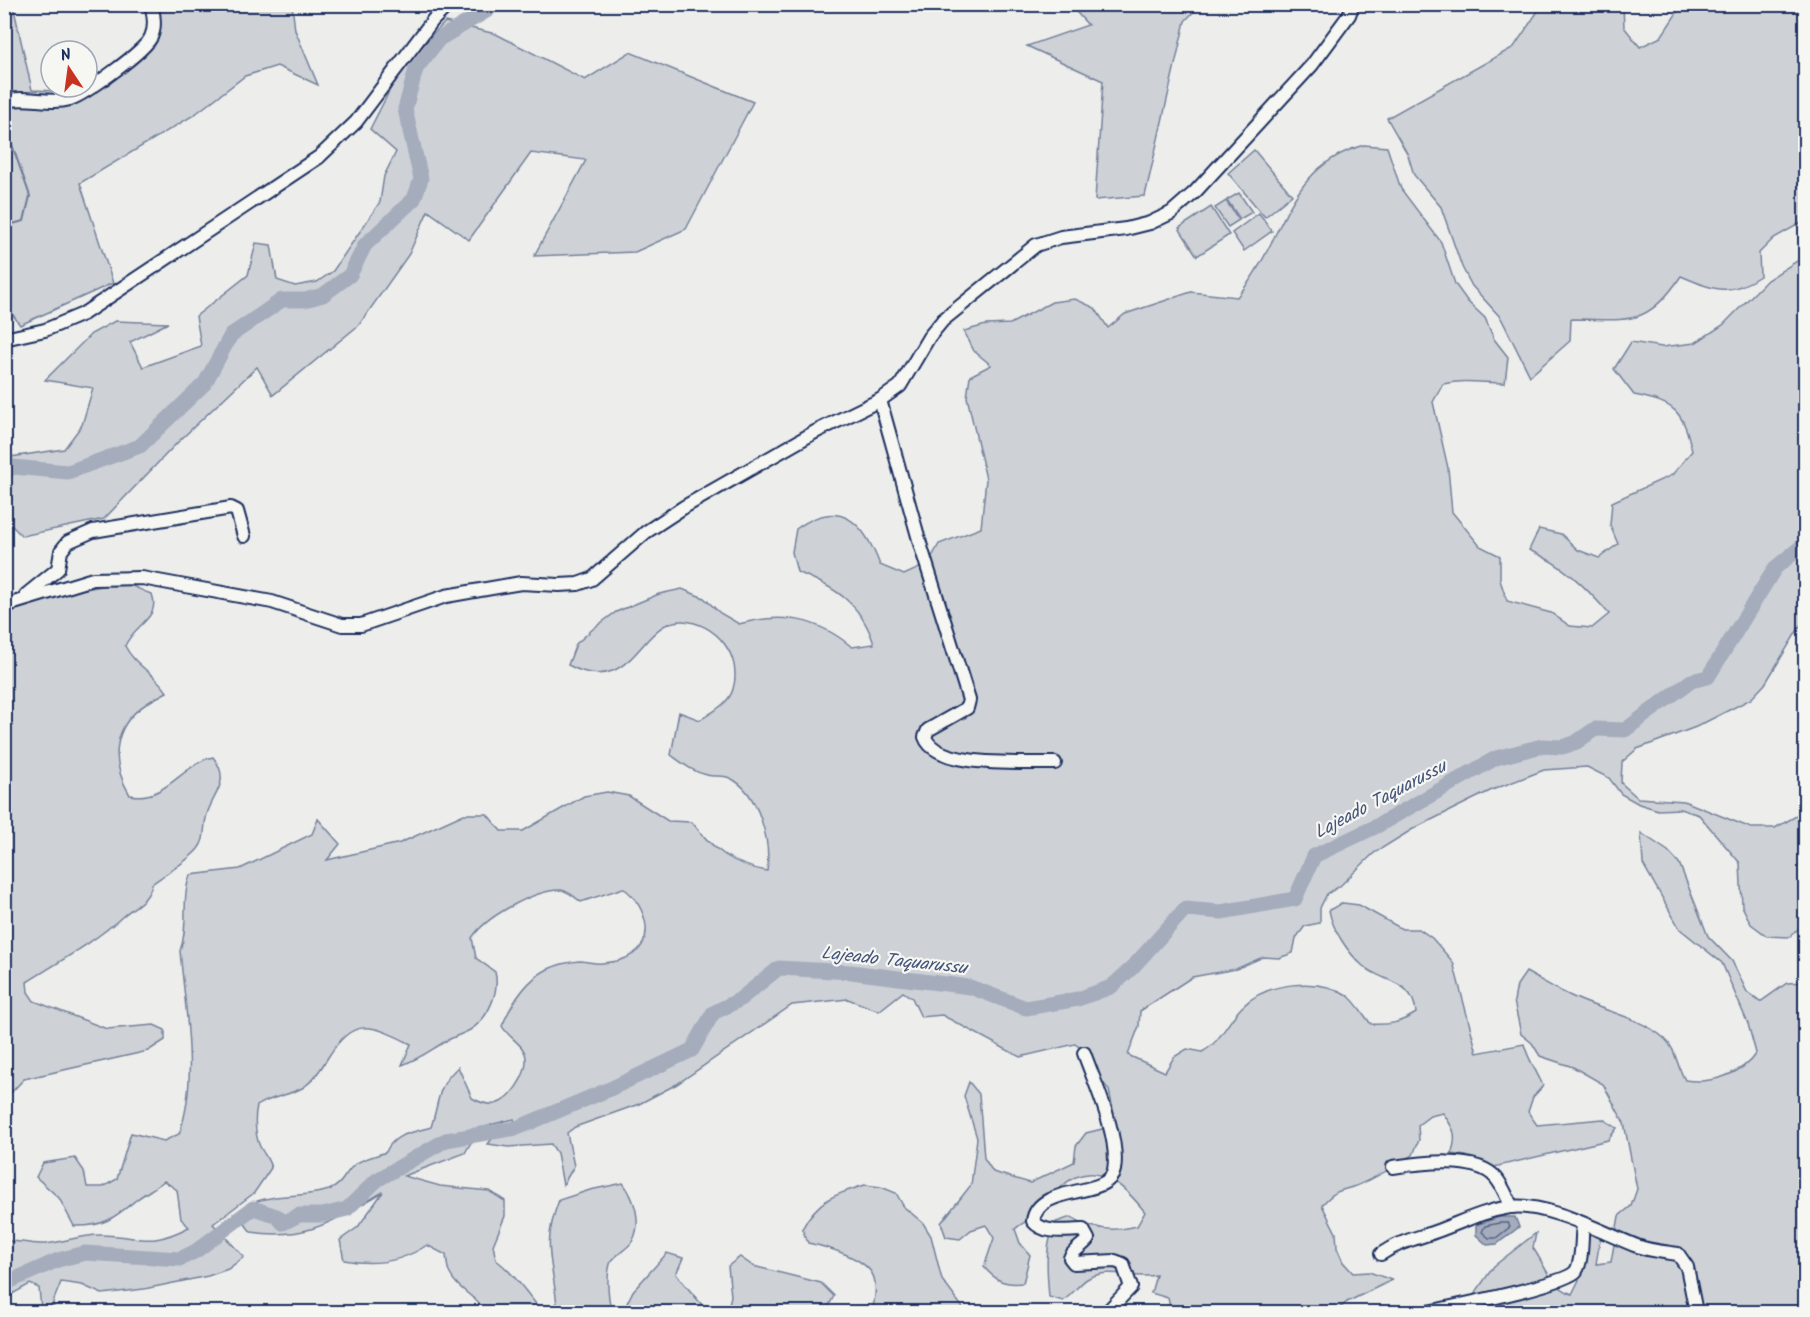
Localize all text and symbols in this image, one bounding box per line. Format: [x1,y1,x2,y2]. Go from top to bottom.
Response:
north arrow [39,39,99,99]
text: N [58,43,74,69]
water label: Lajeado Taquarussu [1309,752,1454,847]
water label: Lajeado Taquarussu [820,939,970,984]

